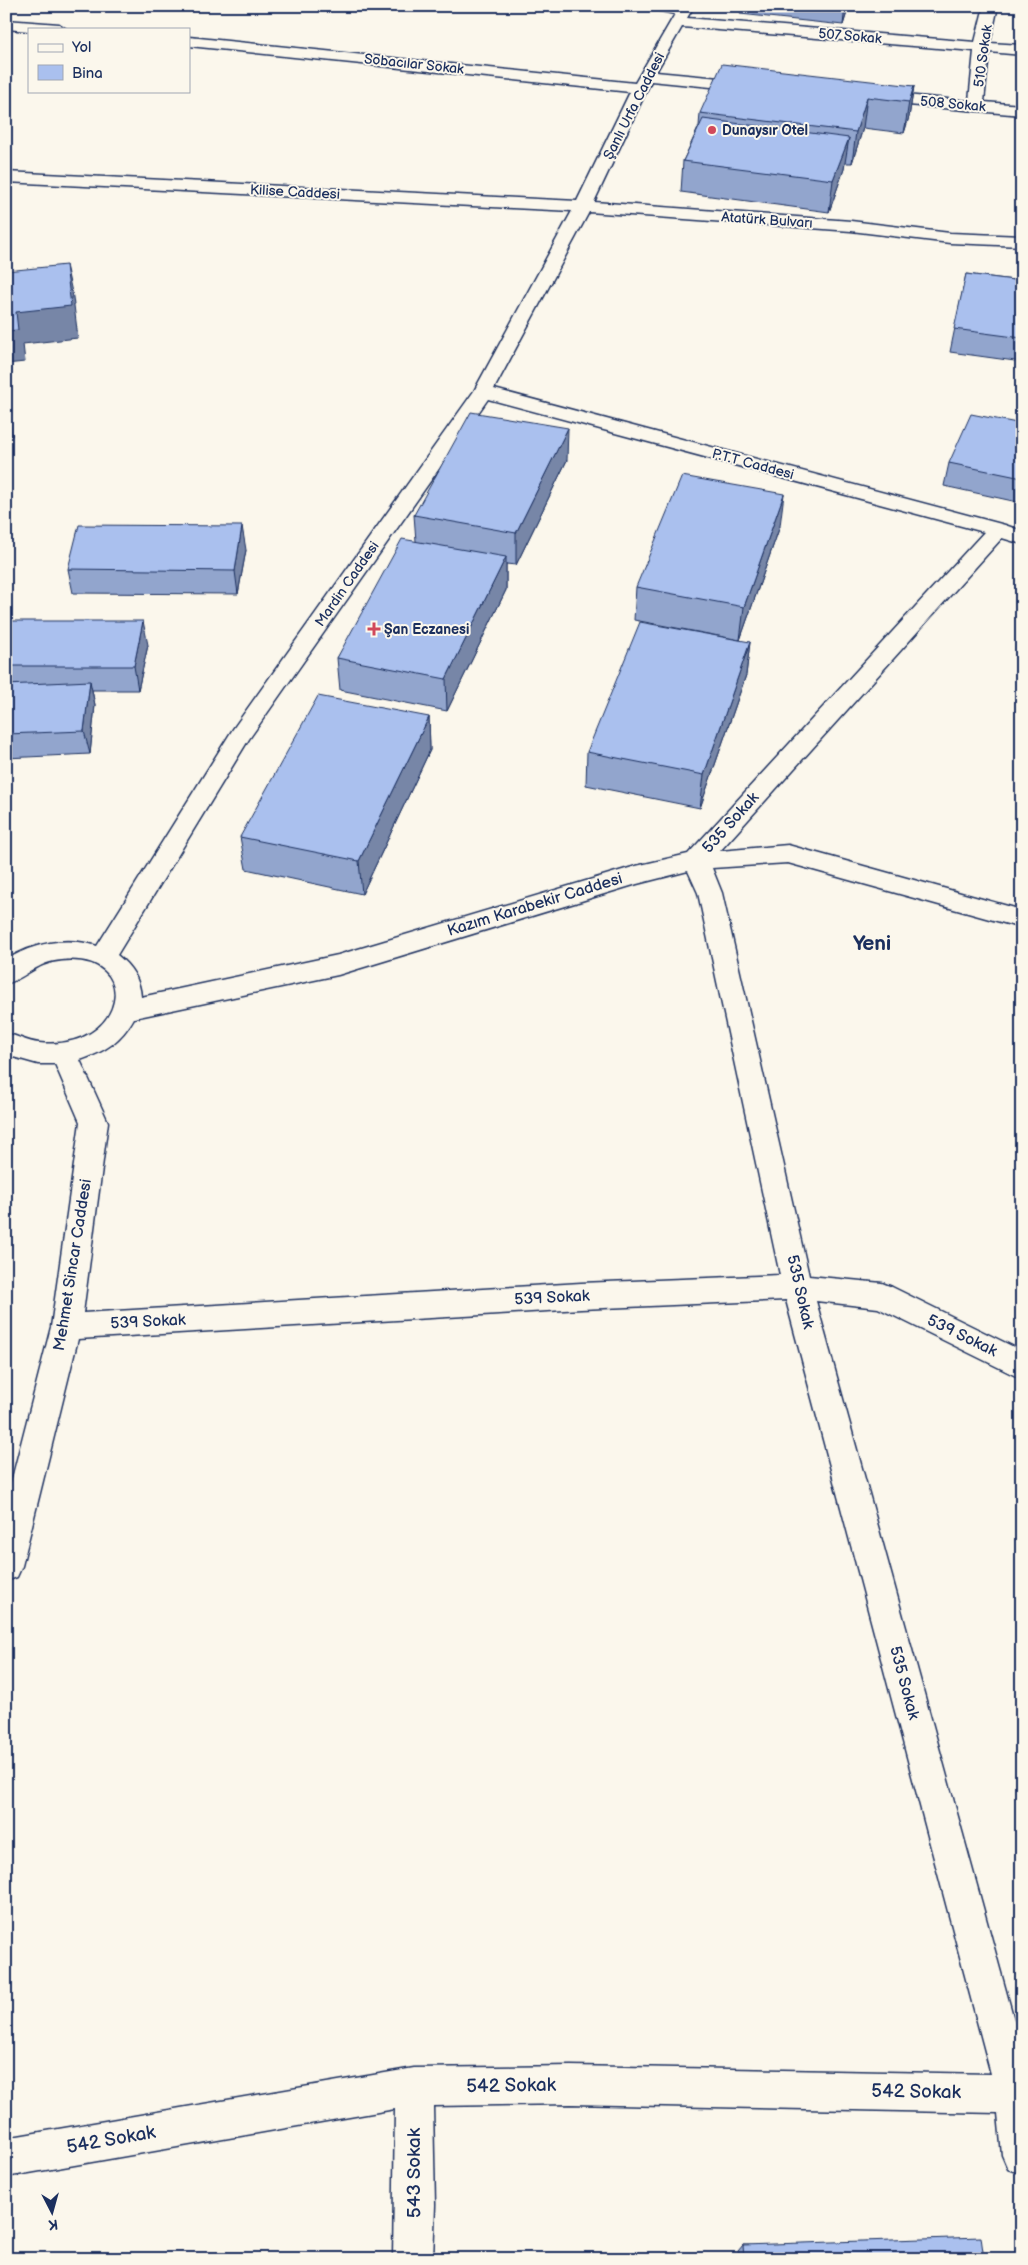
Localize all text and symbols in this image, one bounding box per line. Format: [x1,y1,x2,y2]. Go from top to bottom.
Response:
street label: 510 Sokak [970,23,996,88]
street label: 507 Sokak [818,25,883,47]
legend [28,28,190,92]
text: Yol [71,38,91,57]
street label: Sobacılar Sokak [363,50,465,78]
street label: Şanlı Urfa Caddesi [600,50,668,162]
text: Bina [72,64,103,83]
street label: 508 Sokak [920,93,987,115]
place label: Dunaysır Otel [722,122,808,139]
marker: Dunaysır Otel [706,124,718,136]
street label: Kilise Caddesi [250,181,340,203]
street label: Atatürk Bulvarı [721,208,813,232]
street label: P.T.T Caddesi [710,445,796,483]
street label: Mardin Caddesi [311,538,383,630]
place label: Şan Eczanesi [384,621,469,638]
marker: Şan Eczanesi [368,623,380,635]
street label: 535 Sokak [699,789,763,857]
street label: Kazım Karabekir Caddesi [445,869,625,941]
district label: Yeni [853,931,891,956]
street label: Mehmet Sincar Caddesi [50,1178,96,1352]
street label: 535 Sokak [782,1253,818,1331]
street label: 539 Sokak [514,1287,590,1309]
street label: 539 Sokak [110,1311,186,1333]
street label: 539 Sokak [924,1311,1000,1361]
street label: 535 Sokak [885,1644,923,1722]
street label: 542 Sokak [466,2074,557,2098]
street label: 542 Sokak [871,2080,962,2104]
street label: 542 Sokak [65,2121,158,2159]
street label: 543 Sokak [403,2127,426,2218]
north arrow [28,2188,78,2238]
text: K [47,2215,59,2233]

